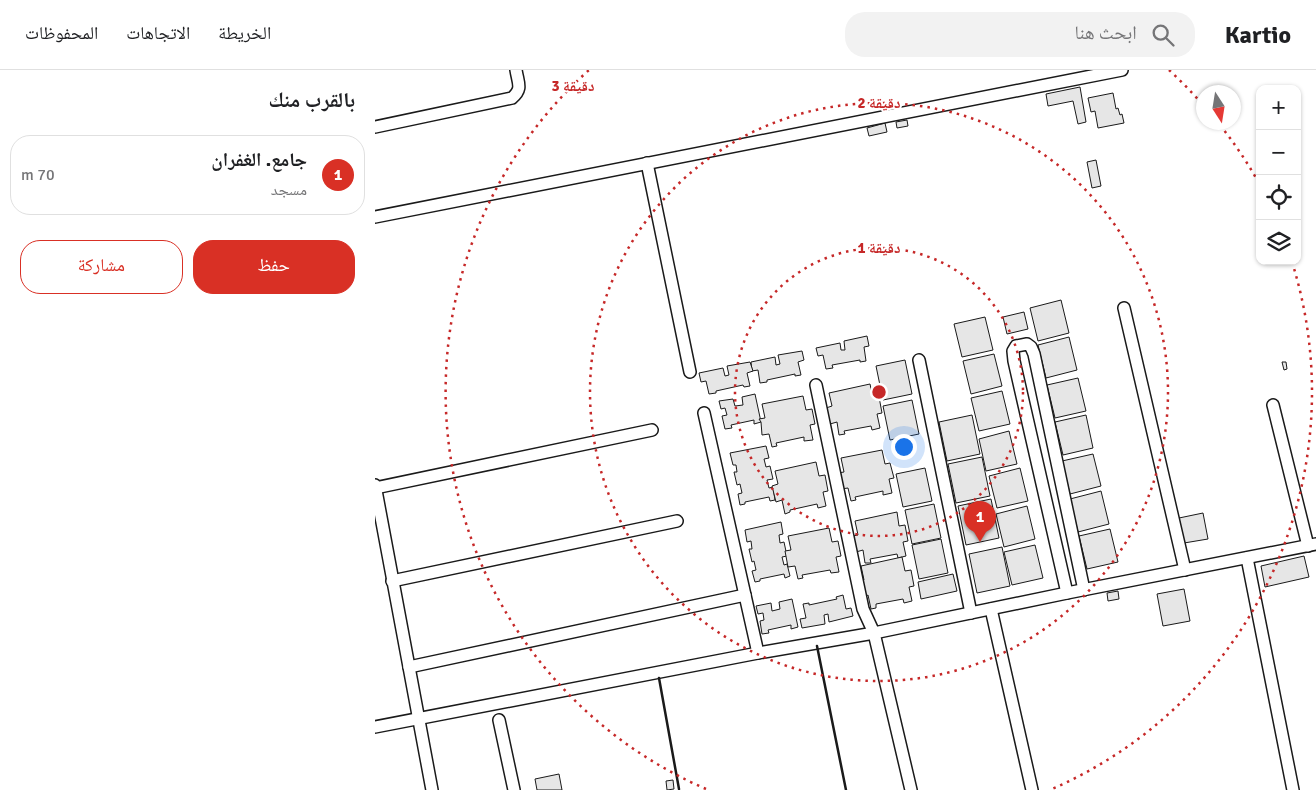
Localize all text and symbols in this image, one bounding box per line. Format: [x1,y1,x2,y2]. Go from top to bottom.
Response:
search box [845,12,1195,57]
text: Kartio [1225,20,1291,50]
text: ابحث هنا [1075,21,1137,45]
icon: search [1149,21,1177,49]
text: المحفوظات [25,22,98,44]
text: الاتجاهات [126,22,190,44]
text: الخريطة [218,22,271,44]
text: 3 دقيقة [552,77,594,95]
north arrow [1196,85,1241,130]
map controls [1256,85,1301,265]
button: + [1256,85,1301,130]
text: بالقرب منك [268,87,355,113]
text: 2 دقيقة [858,94,900,112]
button: − [1256,130,1301,175]
text: جامع. الغفران [211,148,307,172]
text: 70 m [21,165,55,185]
text: 1 [334,165,342,185]
button: locate [1256,175,1301,220]
text: مسجد [271,180,307,200]
button: layers [1256,220,1301,265]
text: 1 دقيقة [858,239,900,257]
button: مشاركة [20,240,183,294]
button: حفظ [193,240,355,294]
centre of rings [870,383,888,401]
your location [891,434,917,460]
pin: 1 [964,501,996,542]

